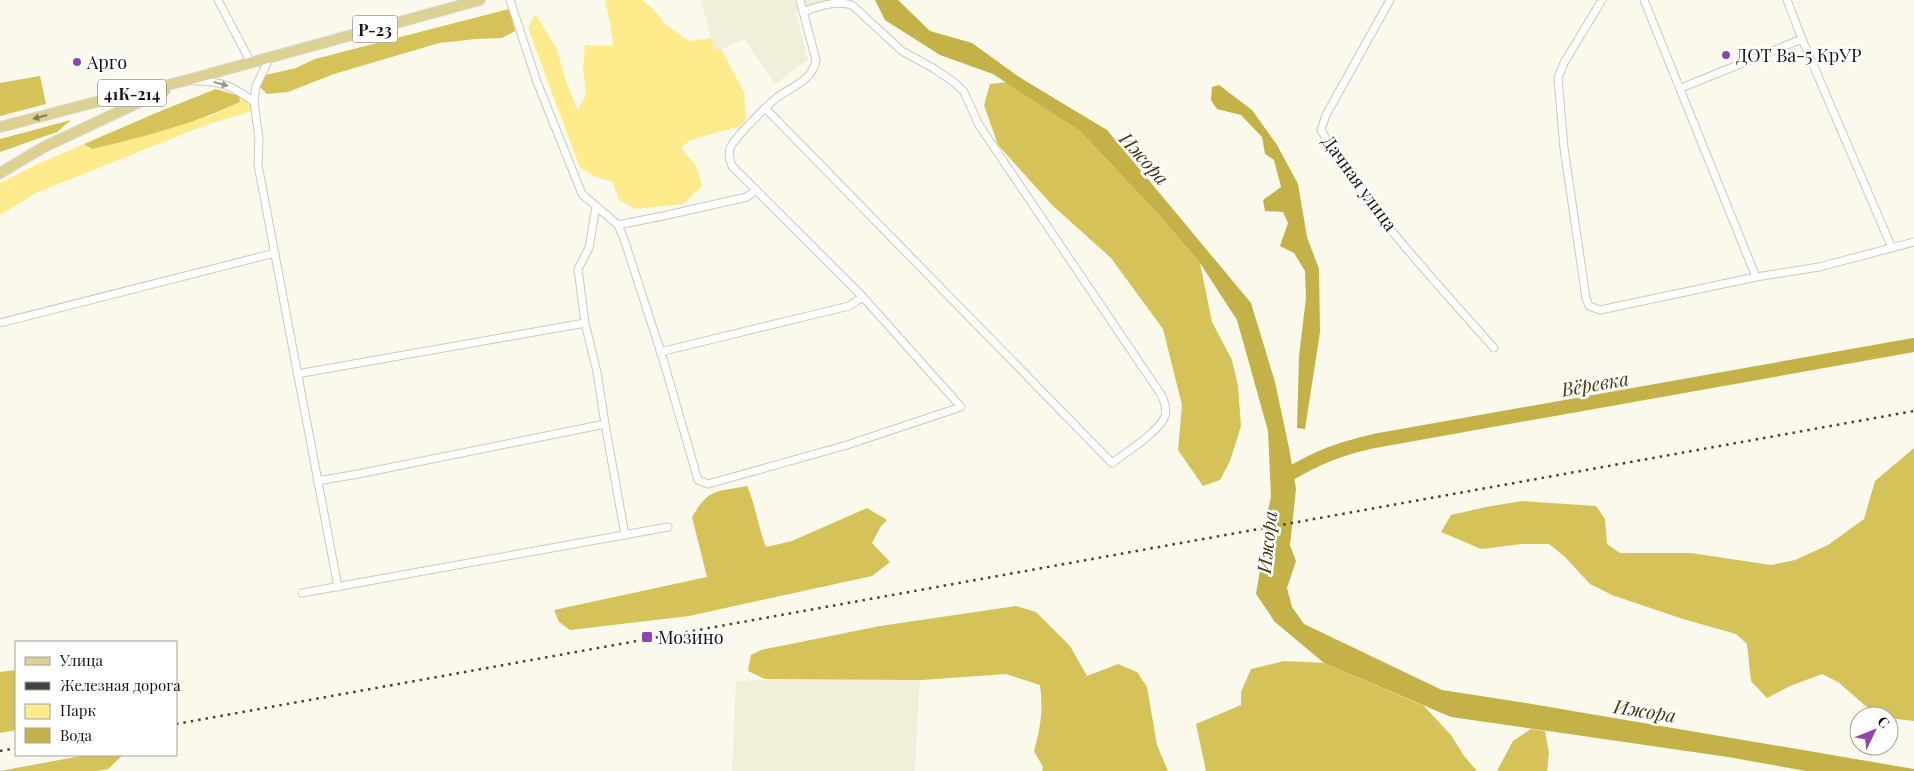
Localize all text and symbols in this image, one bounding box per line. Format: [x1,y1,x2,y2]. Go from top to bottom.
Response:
road number: Р-23 [352,15,398,42]
place label: ДОТ Ва-5 КрУР [1736,43,1862,67]
marker: ДОТ Ва-5 КрУР [1720,49,1732,61]
place label: Арго [86,50,127,74]
marker: Арго [71,56,83,68]
road number: 41К-214 [98,80,166,106]
one-way arrow [214,80,229,88]
one-way arrow [32,113,47,121]
water label: Ижора [1114,125,1176,190]
street label: Дачная улица [1317,130,1403,236]
water label: Вёревка [1558,364,1631,402]
water label: Ижора [1250,509,1282,576]
place label: Мозино [658,625,724,649]
marker: Мозино [640,630,654,644]
legend [15,641,178,756]
text: Улица [59,650,103,670]
text: Железная дорога [60,675,181,695]
water label: Ижора [1611,692,1678,728]
text: Парк [60,700,96,720]
north arrow [1849,706,1899,756]
text: С [1874,712,1894,732]
text: Вода [60,725,93,745]

